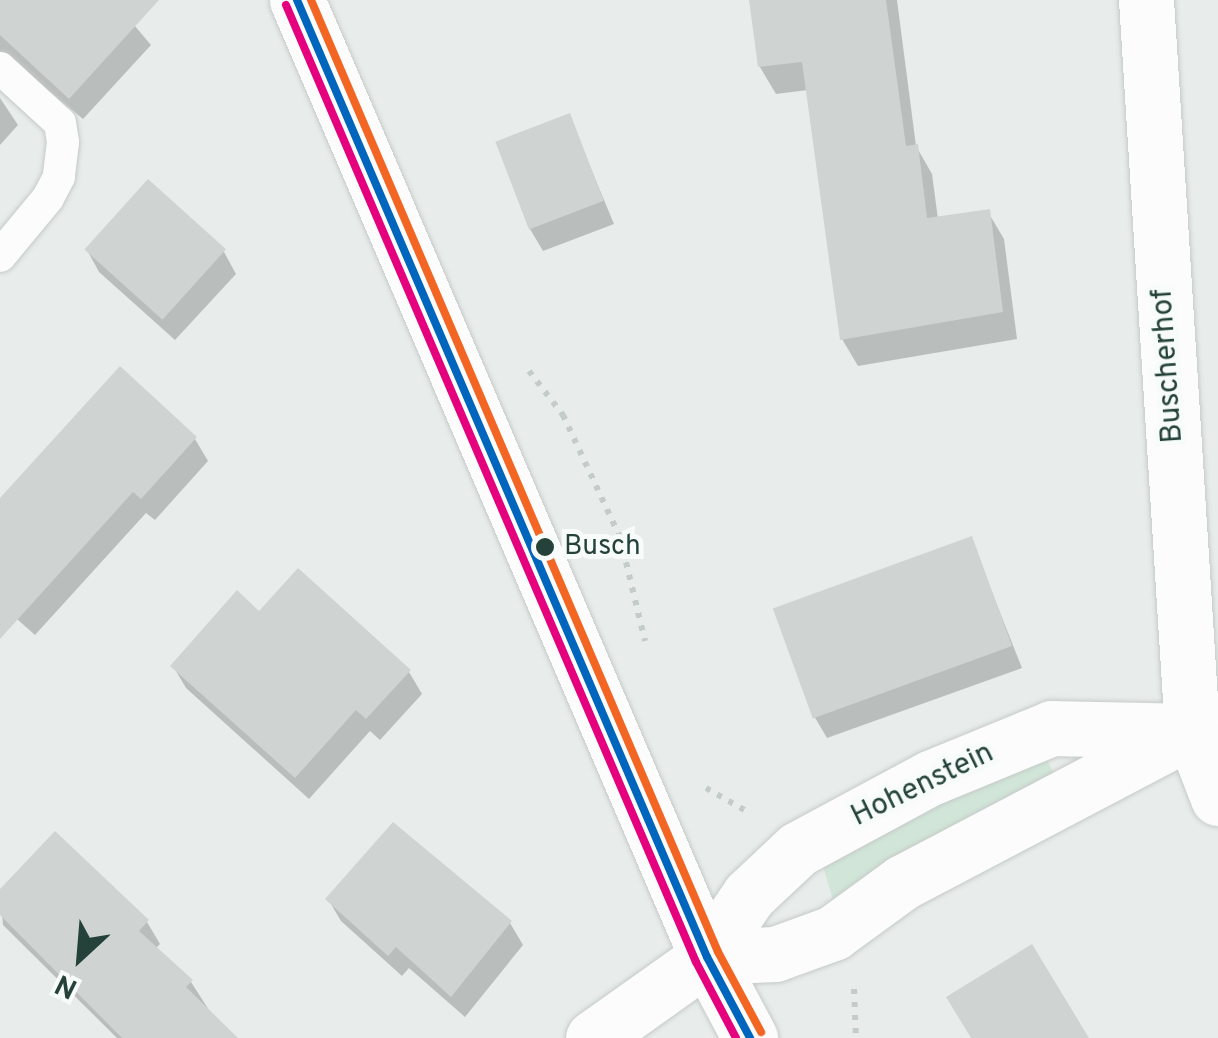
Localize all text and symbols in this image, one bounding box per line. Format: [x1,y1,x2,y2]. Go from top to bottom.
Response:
street label: Buscherhof [1146,288,1192,444]
place label: Busch [564,530,641,564]
marker: Busch [535,537,555,557]
street label: Hohenstein [846,736,1000,836]
north arrow [30,908,130,1008]
text: N [50,964,84,1006]

